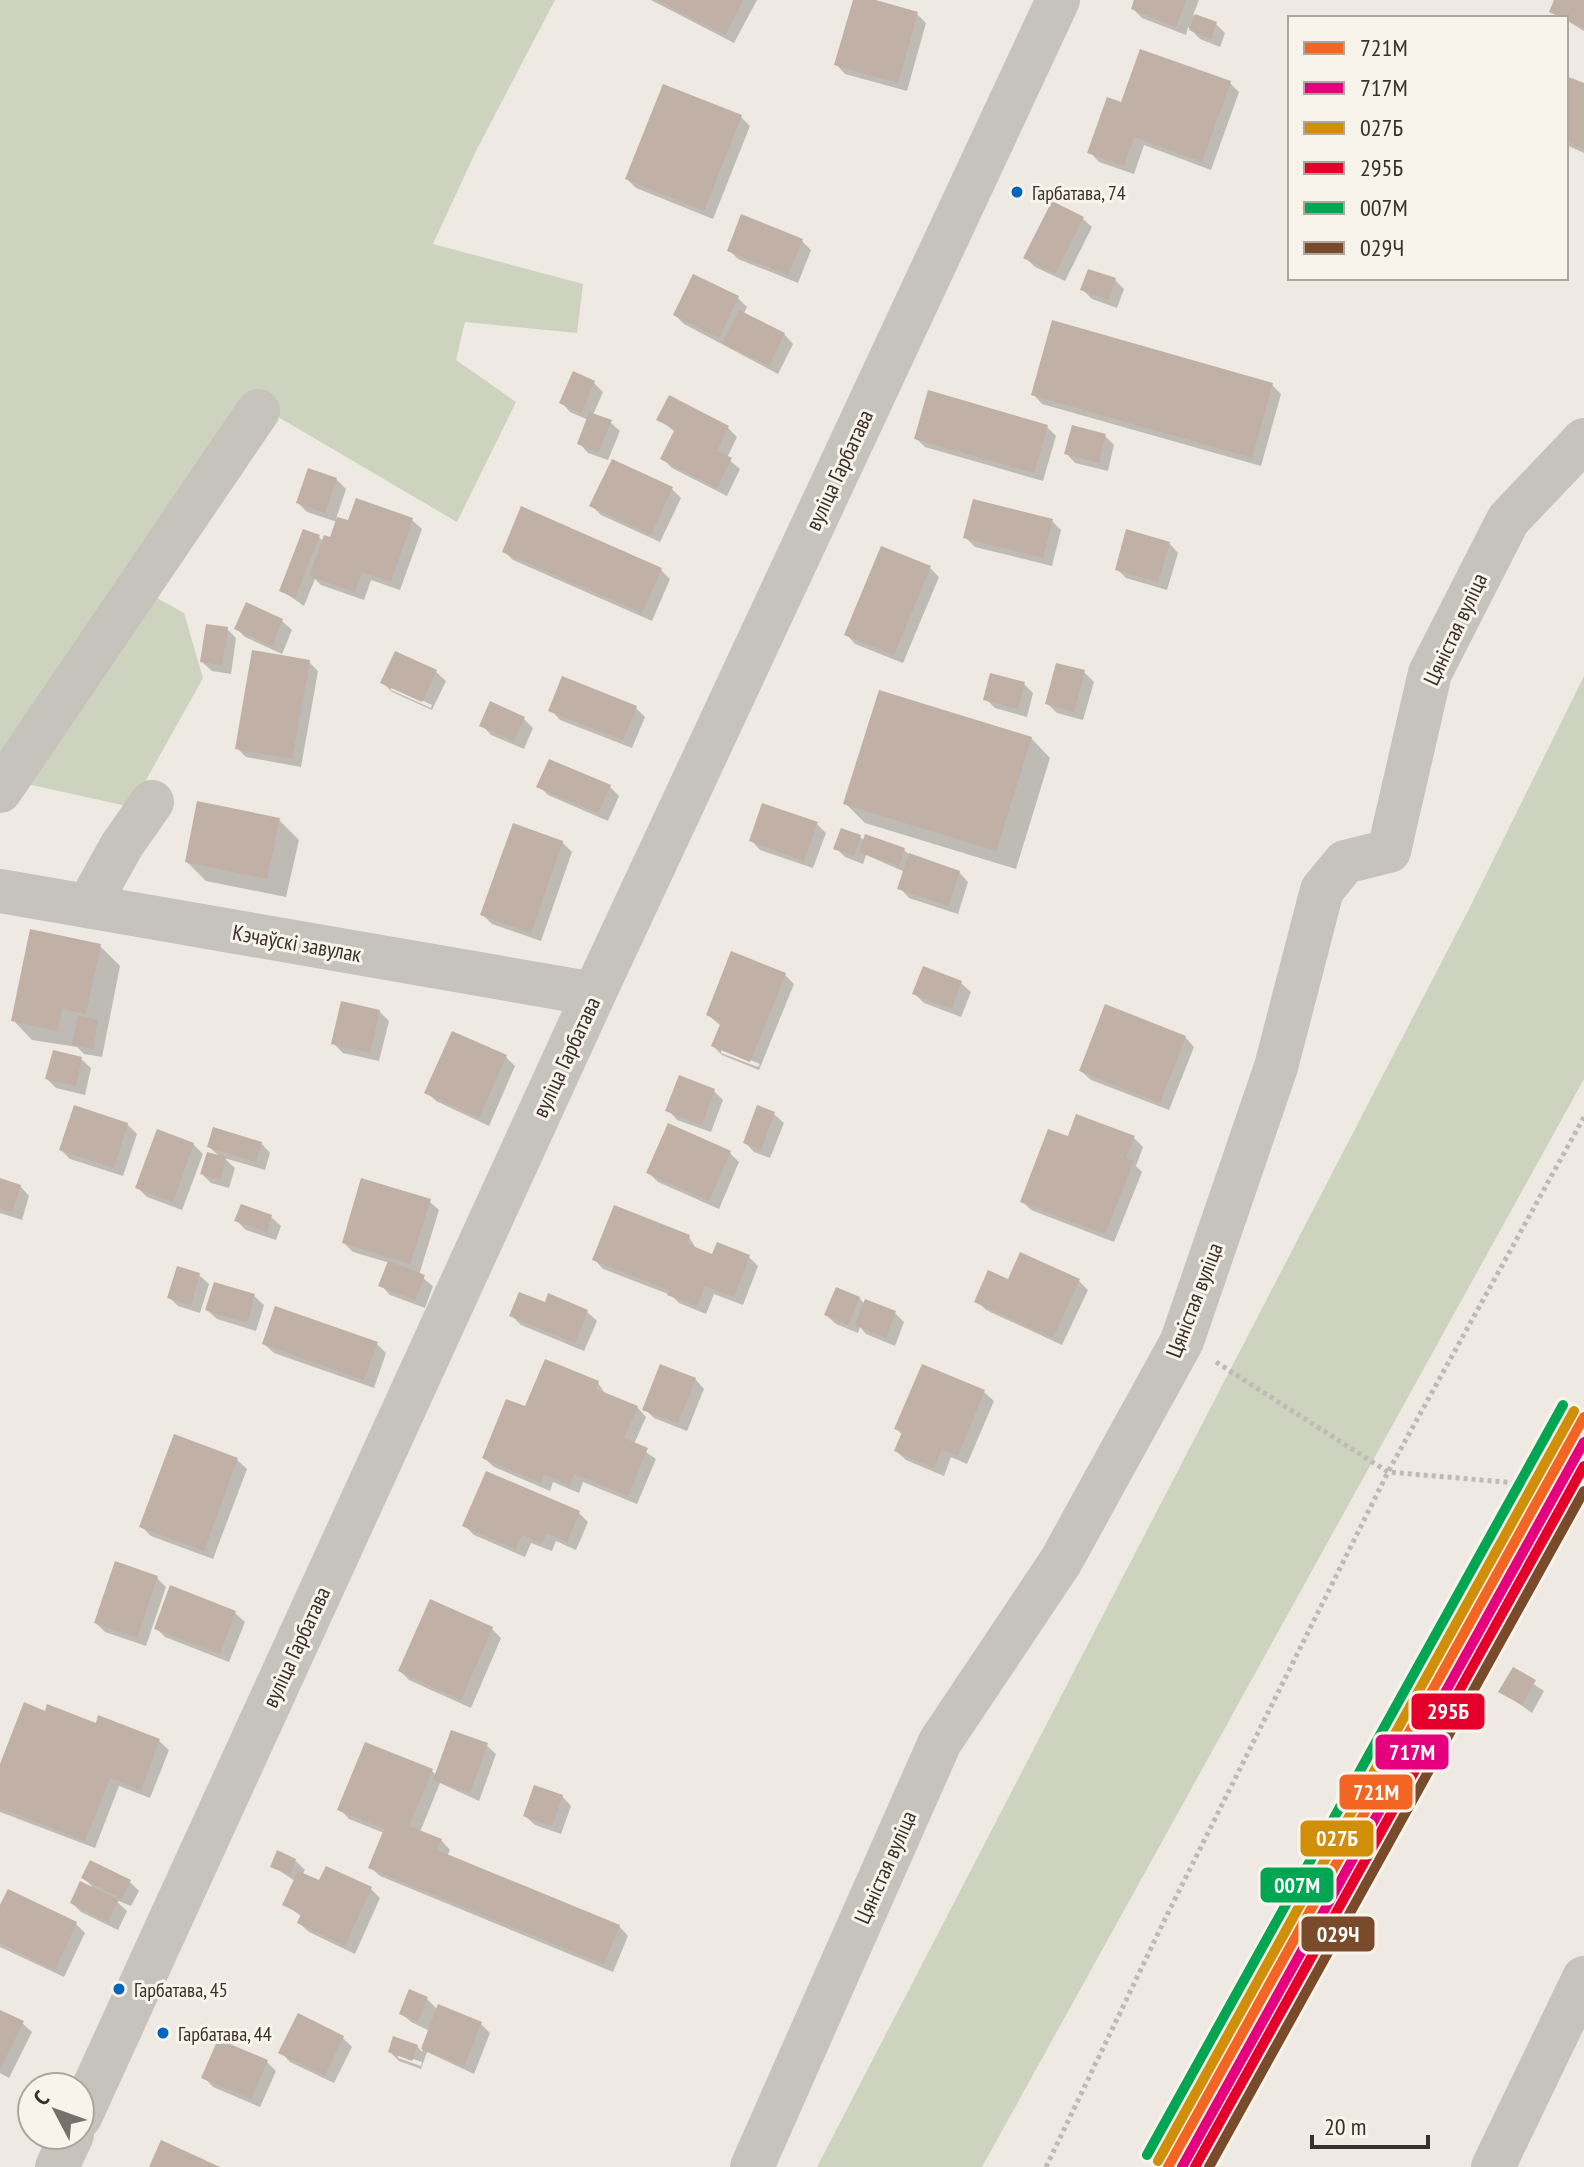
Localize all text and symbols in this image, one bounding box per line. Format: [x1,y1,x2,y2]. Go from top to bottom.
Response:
legend [1288,16,1568,280]
text: 721М [1360,32,1408,63]
text: 717М [1360,72,1408,103]
text: 027Б [1360,112,1403,143]
text: 295Б [1360,152,1403,183]
place label: Гарбатава, 74 [1032,180,1126,206]
marker: Гарбатава, 74 [1009,184,1025,200]
text: 007М [1360,192,1408,223]
text: 029Ч [1360,232,1404,263]
street label: вуліца Гарбатава [799,405,879,535]
street label: Цяністая вуліца [1417,568,1493,690]
street label: Кэчаўскі завулак [230,918,364,968]
street label: вуліца Гарбатава [526,992,606,1122]
street label: Цяністая вуліца [1159,1239,1229,1361]
street label: вуліца Гарбатава [256,1582,336,1712]
line badge: 295Б [1410,1692,1486,1731]
text: 295Б [1427,1697,1470,1725]
line badge: 717М [1374,1733,1450,1771]
text: 717М [1389,1738,1435,1766]
line badge: 721М [1338,1773,1414,1811]
text: 721М [1353,1778,1399,1806]
street label: Цяністая вуліца [848,1806,922,1928]
line badge: 027Б [1299,1819,1375,1858]
text: 027Б [1316,1824,1359,1852]
line badge: 007М [1259,1866,1335,1904]
text: 007М [1274,1871,1320,1899]
line badge: 029Ч [1300,1915,1376,1953]
text: 029Ч [1317,1920,1359,1948]
place label: Гарбатава, 45 [134,1977,228,2003]
marker: Гарбатава, 45 [111,1981,127,1997]
place label: Гарбатава, 44 [178,2021,272,2047]
marker: Гарбатава, 44 [155,2025,171,2041]
north arrow [16,2071,96,2151]
text: С [27,2085,55,2111]
scale bar [1312,2099,1428,2149]
text: 20 m [1324,2111,1366,2142]

